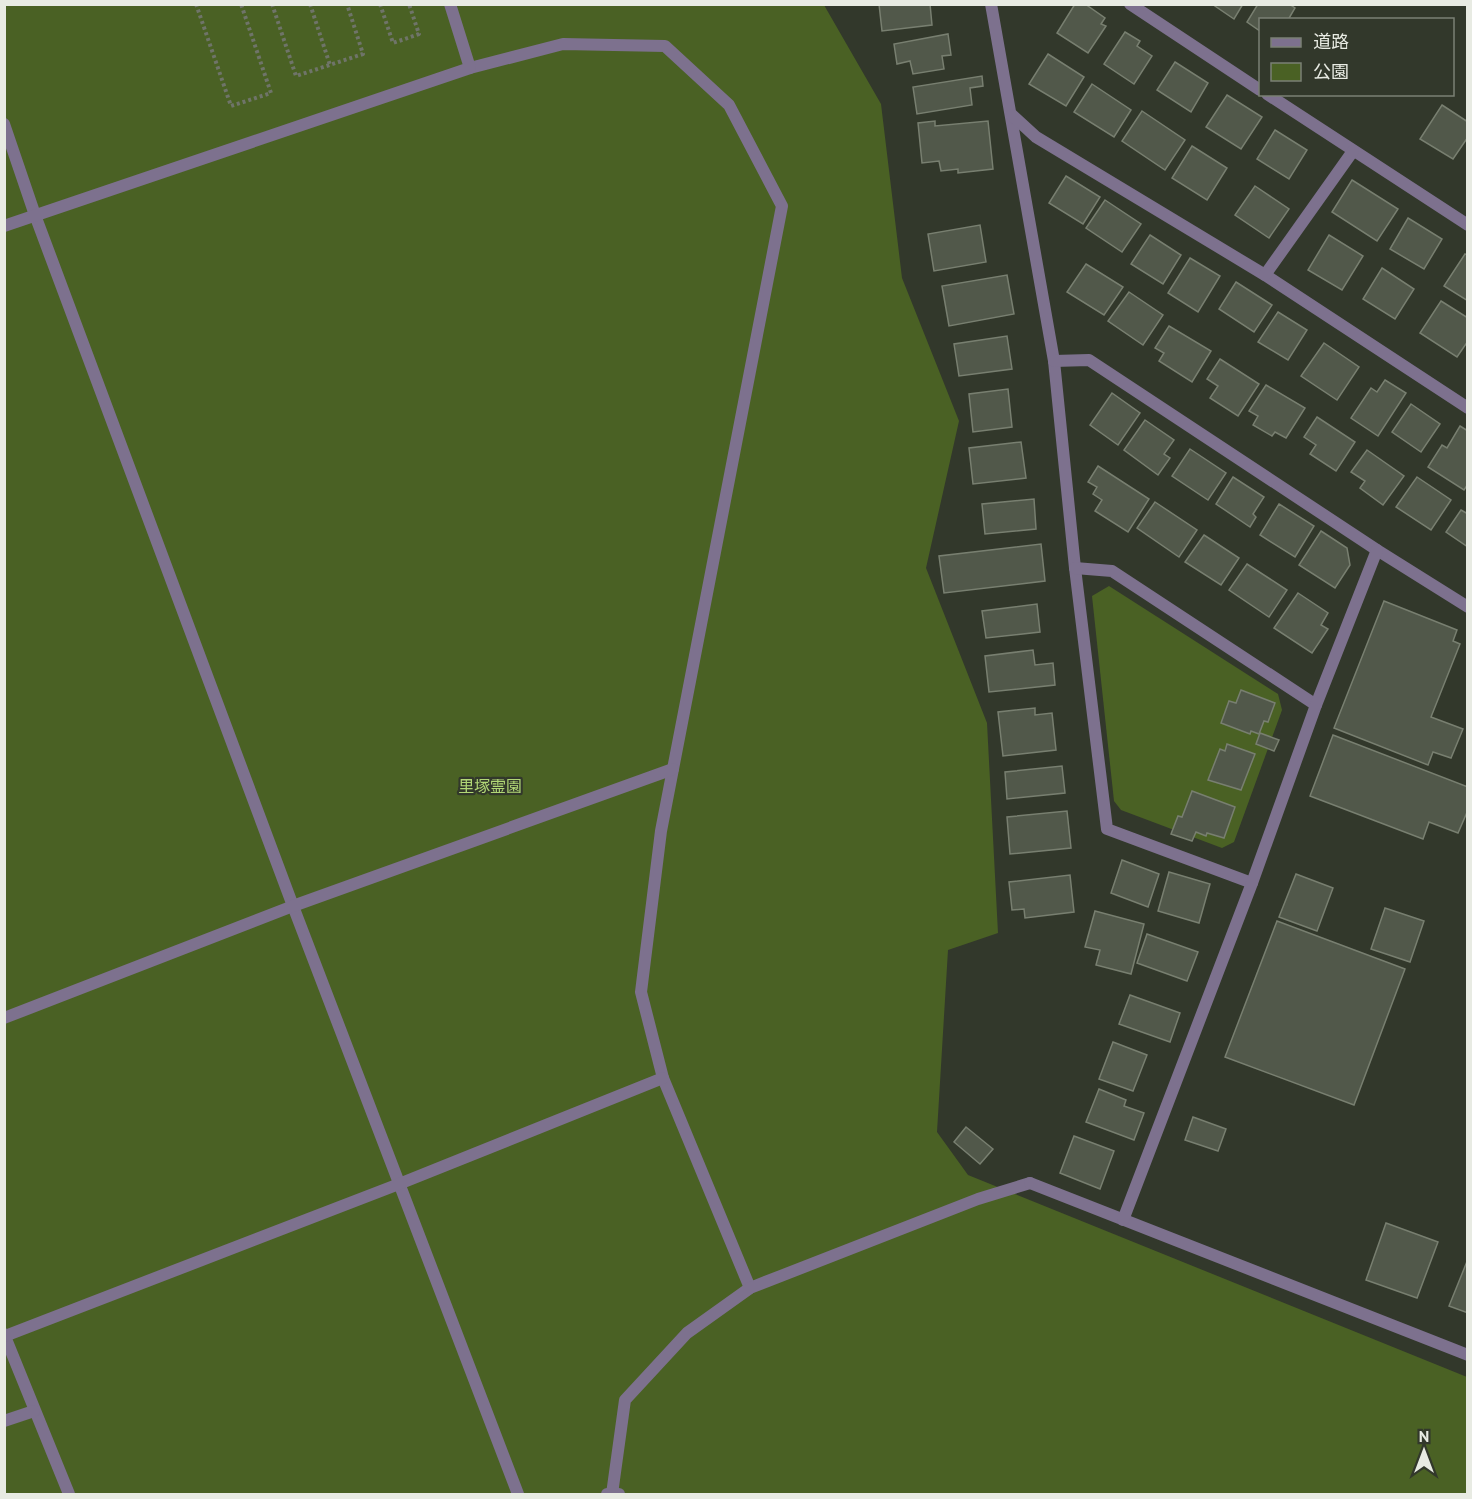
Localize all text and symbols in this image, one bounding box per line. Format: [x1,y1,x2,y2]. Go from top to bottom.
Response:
legend [1259,18,1454,96]
text: 道路 [1313,30,1349,53]
text: 公園 [1313,60,1349,83]
park label: 里塚霊園 [458,776,522,796]
north arrow [1394,1421,1454,1481]
text: N [1419,1426,1429,1446]

